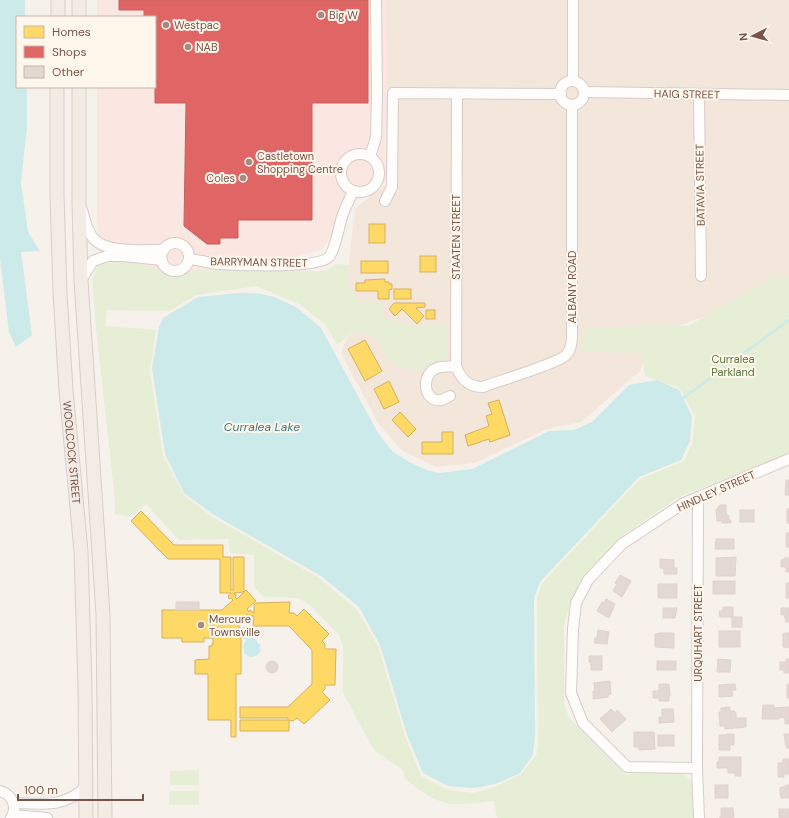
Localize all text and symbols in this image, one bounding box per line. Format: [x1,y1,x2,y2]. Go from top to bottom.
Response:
place label: Big W [329,8,358,22]
marker: Big W [316,10,326,20]
legend [16,16,156,88]
north arrow [733,16,773,56]
place label: Westpac [174,18,219,32]
marker: Westpac [161,20,171,30]
text: Homes [52,24,91,40]
text: N [736,32,750,42]
place label: NAB [196,40,218,54]
marker: NAB [183,42,193,52]
text: Shops [52,44,87,60]
text: Other [52,64,85,80]
street label: HAIG STREET [654,86,720,102]
street label: BATAVIA STREET [692,144,708,226]
place label: Castletown Shopping Centre [257,149,343,176]
marker: Castletown Shopping Centre [244,157,254,167]
place label: Coles [206,171,235,185]
marker: Coles [238,173,248,183]
street label: STAATEN STREET [449,194,463,280]
street label: ALBANY ROAD [565,250,579,324]
street label: BARRYMAN STREET [210,254,308,270]
park label: Curralea Parkland [711,352,755,379]
street label: WOOLCOCK STREET [60,400,84,505]
water label: Curralea Lake [224,419,300,435]
street label: HINDLEY STREET [675,468,757,514]
street label: URQUHART STREET [691,584,705,682]
place label: Mercure Townsville [209,612,260,639]
marker: Mercure Townsville [196,620,206,630]
scale bar [18,776,143,802]
text: 100 m [24,782,58,798]

